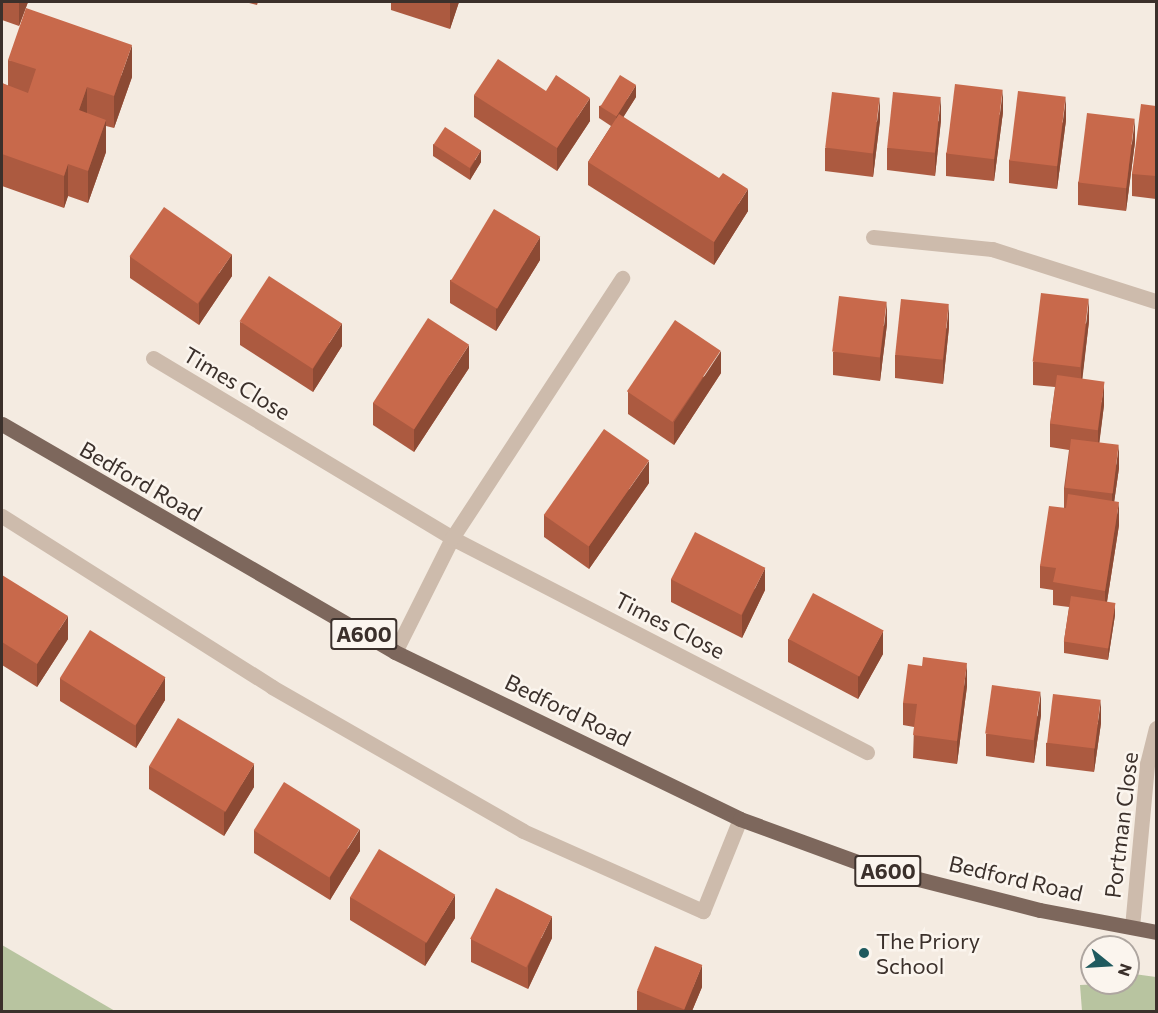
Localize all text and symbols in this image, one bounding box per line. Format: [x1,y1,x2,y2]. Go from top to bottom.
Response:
street label: Times Close [179,341,295,425]
street label: Bedford Road [75,435,207,527]
street label: Times Close [611,586,729,664]
road number: A600 [330,616,398,652]
street label: Bedford Road [501,668,635,752]
street label: Portman Close [1099,750,1143,900]
street label: Bedford Road [947,850,1085,906]
road number: A600 [854,853,922,889]
place label: The Priory School [876,927,980,978]
north arrow [1080,935,1140,995]
marker: The Priory School [857,946,871,960]
text: N [1115,961,1137,979]

